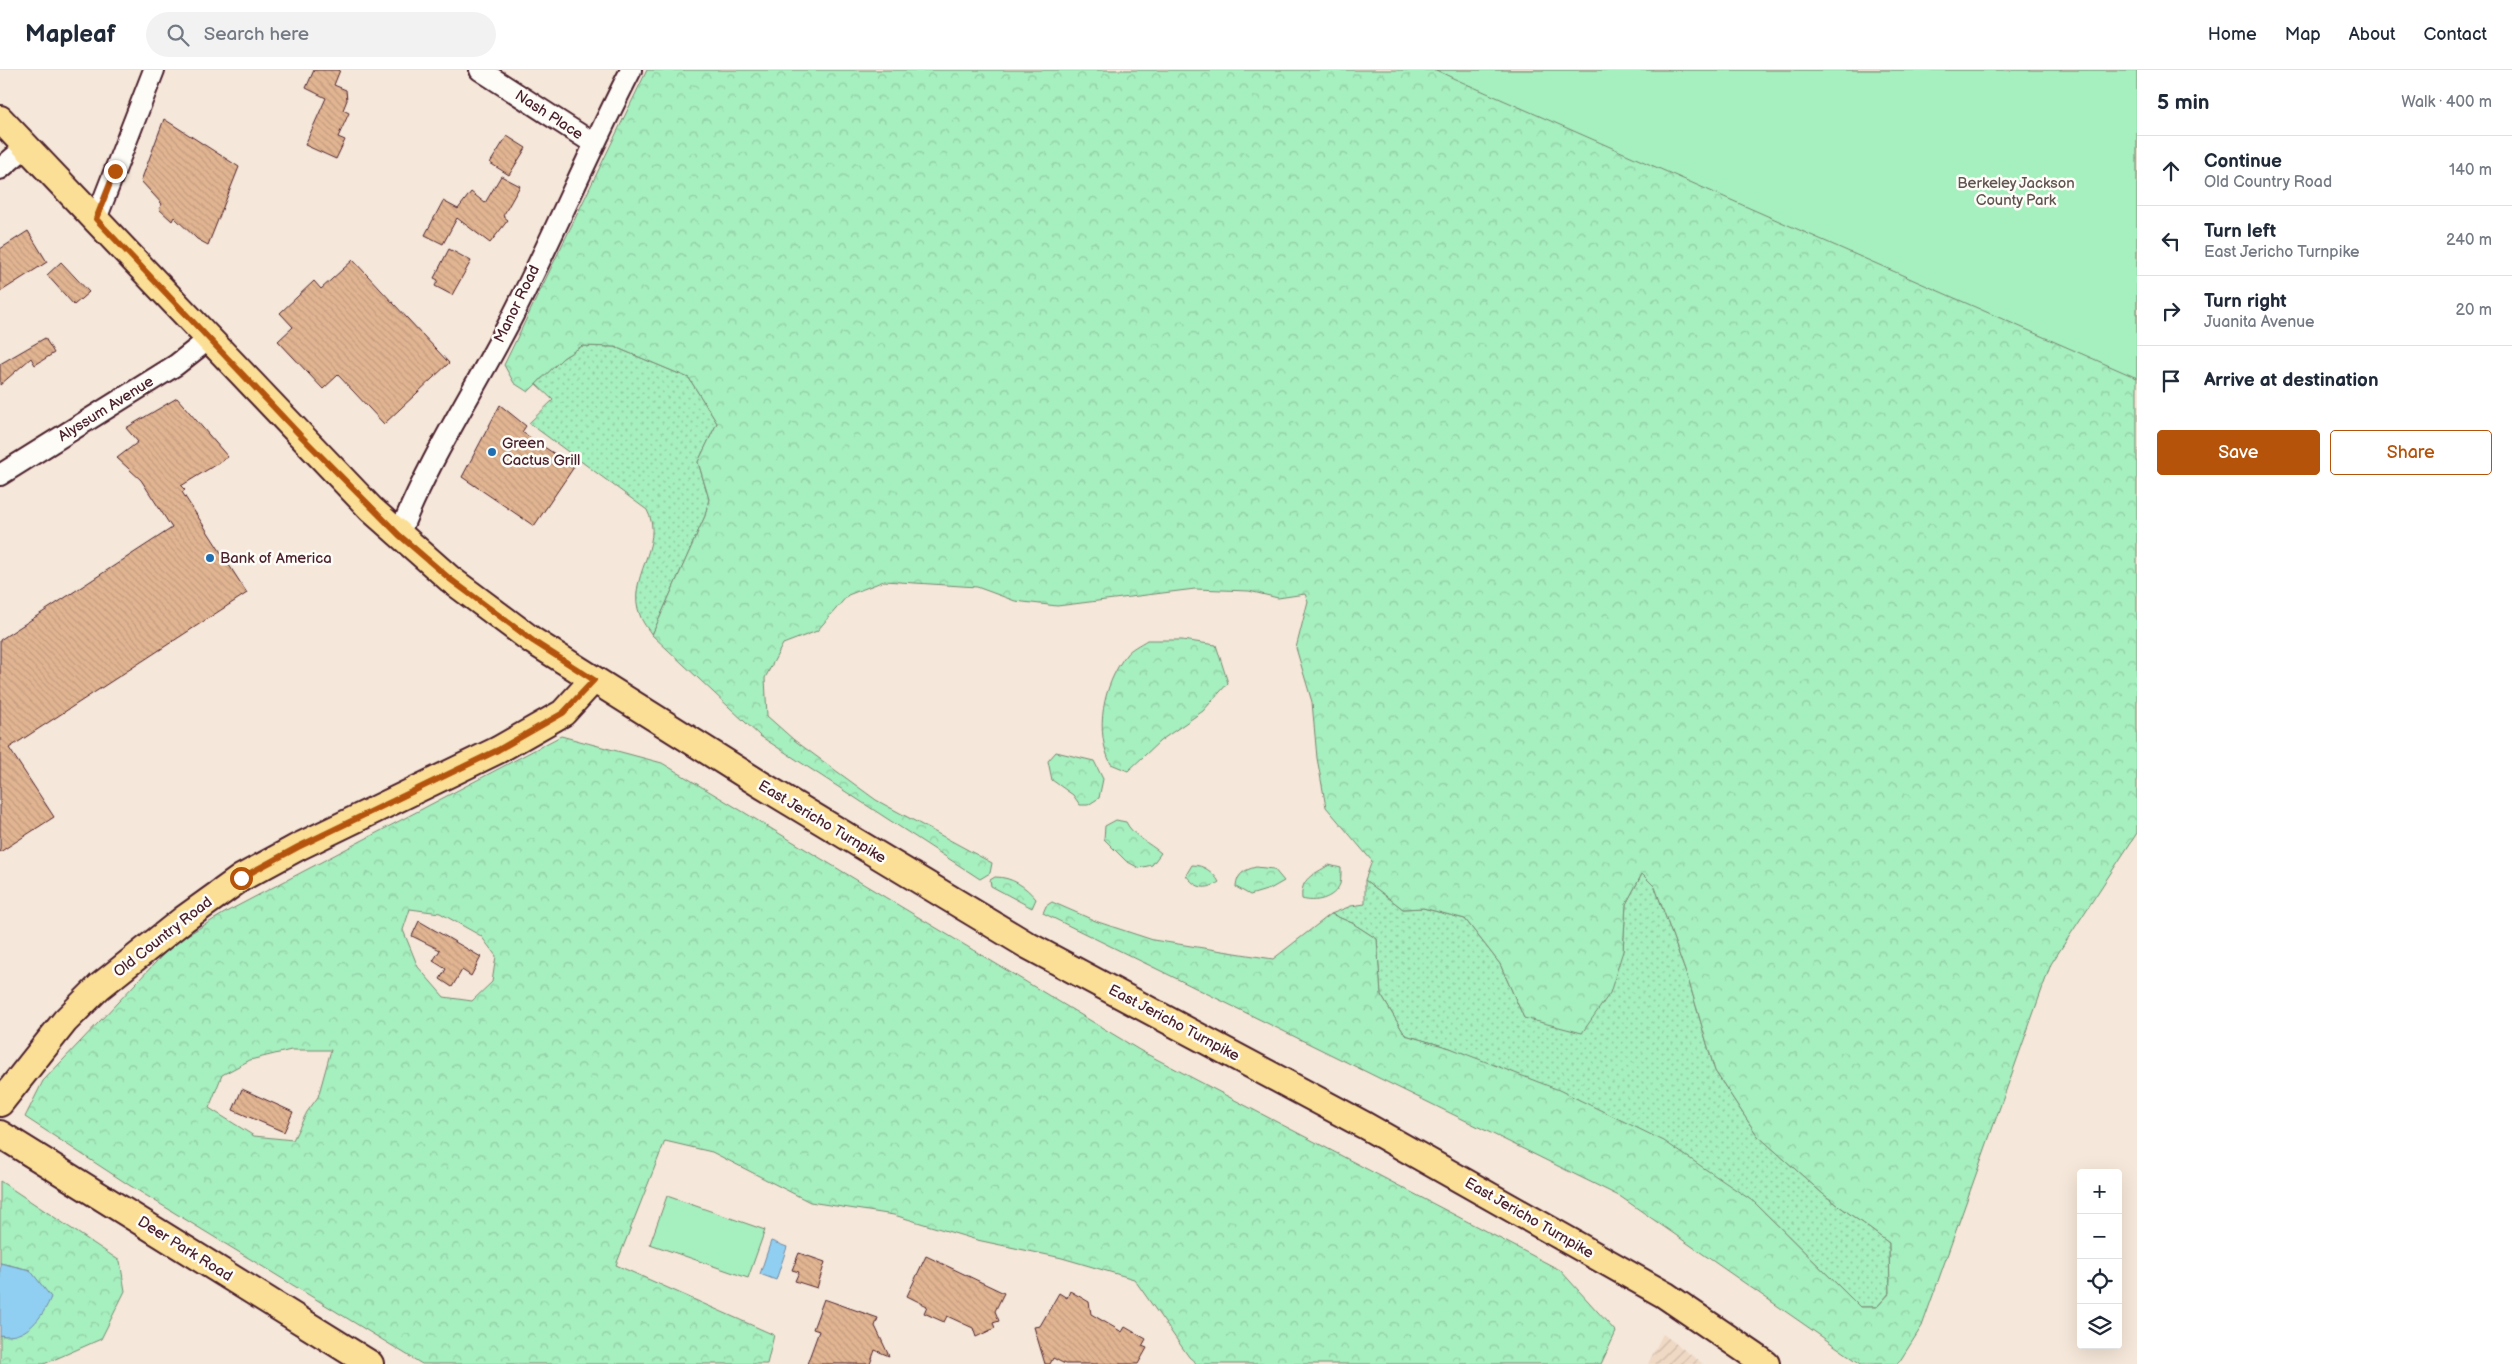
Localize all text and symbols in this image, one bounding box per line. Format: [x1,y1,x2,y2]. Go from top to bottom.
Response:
search box [146,12,496,57]
text: Mapleaf [25,20,116,49]
icon: search [164,21,192,49]
text: Search here [204,23,309,46]
text: Home [2208,24,2257,45]
text: Map [2285,24,2321,45]
text: About [2349,24,2396,45]
text: Contact [2424,24,2487,45]
street label: Nash Place [511,86,587,144]
text: 5 min [2157,90,2210,115]
text: Walk · 400 m [2401,93,2492,112]
text: Continue [2204,150,2282,173]
icon: ahead [2157,157,2185,185]
route end [104,160,127,183]
text: 140 m [2449,161,2492,180]
text: Old Country Road [2204,173,2332,192]
park label: Berkeley Jackson County Park [1957,174,2075,210]
text: Turn left [2204,220,2276,243]
icon: left [2157,227,2185,255]
text: 240 m [2446,231,2492,250]
text: East Jericho Turnpike [2204,243,2359,262]
street label: Manor Road [490,262,544,346]
text: Turn right [2204,290,2287,313]
icon: right [2157,297,2185,325]
text: 20 m [2456,301,2492,320]
text: Juanita Avenue [2204,313,2315,332]
icon: arrive [2157,367,2185,395]
text: Arrive at destination [2204,369,2379,392]
street label: Alyssum Avenue [55,372,157,446]
button: Save [2157,430,2320,475]
button: Share [2330,430,2492,475]
place label: Green Cactus Grill [502,434,580,470]
marker: Green Cactus Grill [486,446,498,458]
place label: Bank of America [220,549,332,568]
marker: Bank of America [204,552,216,564]
street label: East Jericho Turnpike [755,776,889,868]
route start [230,867,253,890]
street label: Old Country Road [110,893,216,981]
street label: East Jericho Turnpike [1105,980,1243,1066]
map controls [2077,1169,2122,1349]
button: + [2077,1169,2122,1214]
street label: East Jericho Turnpike [1461,1173,1597,1263]
street label: Deer Park Road [134,1212,236,1286]
button: − [2077,1214,2122,1259]
button: locate [2077,1259,2122,1304]
button: layers [2077,1304,2122,1349]

